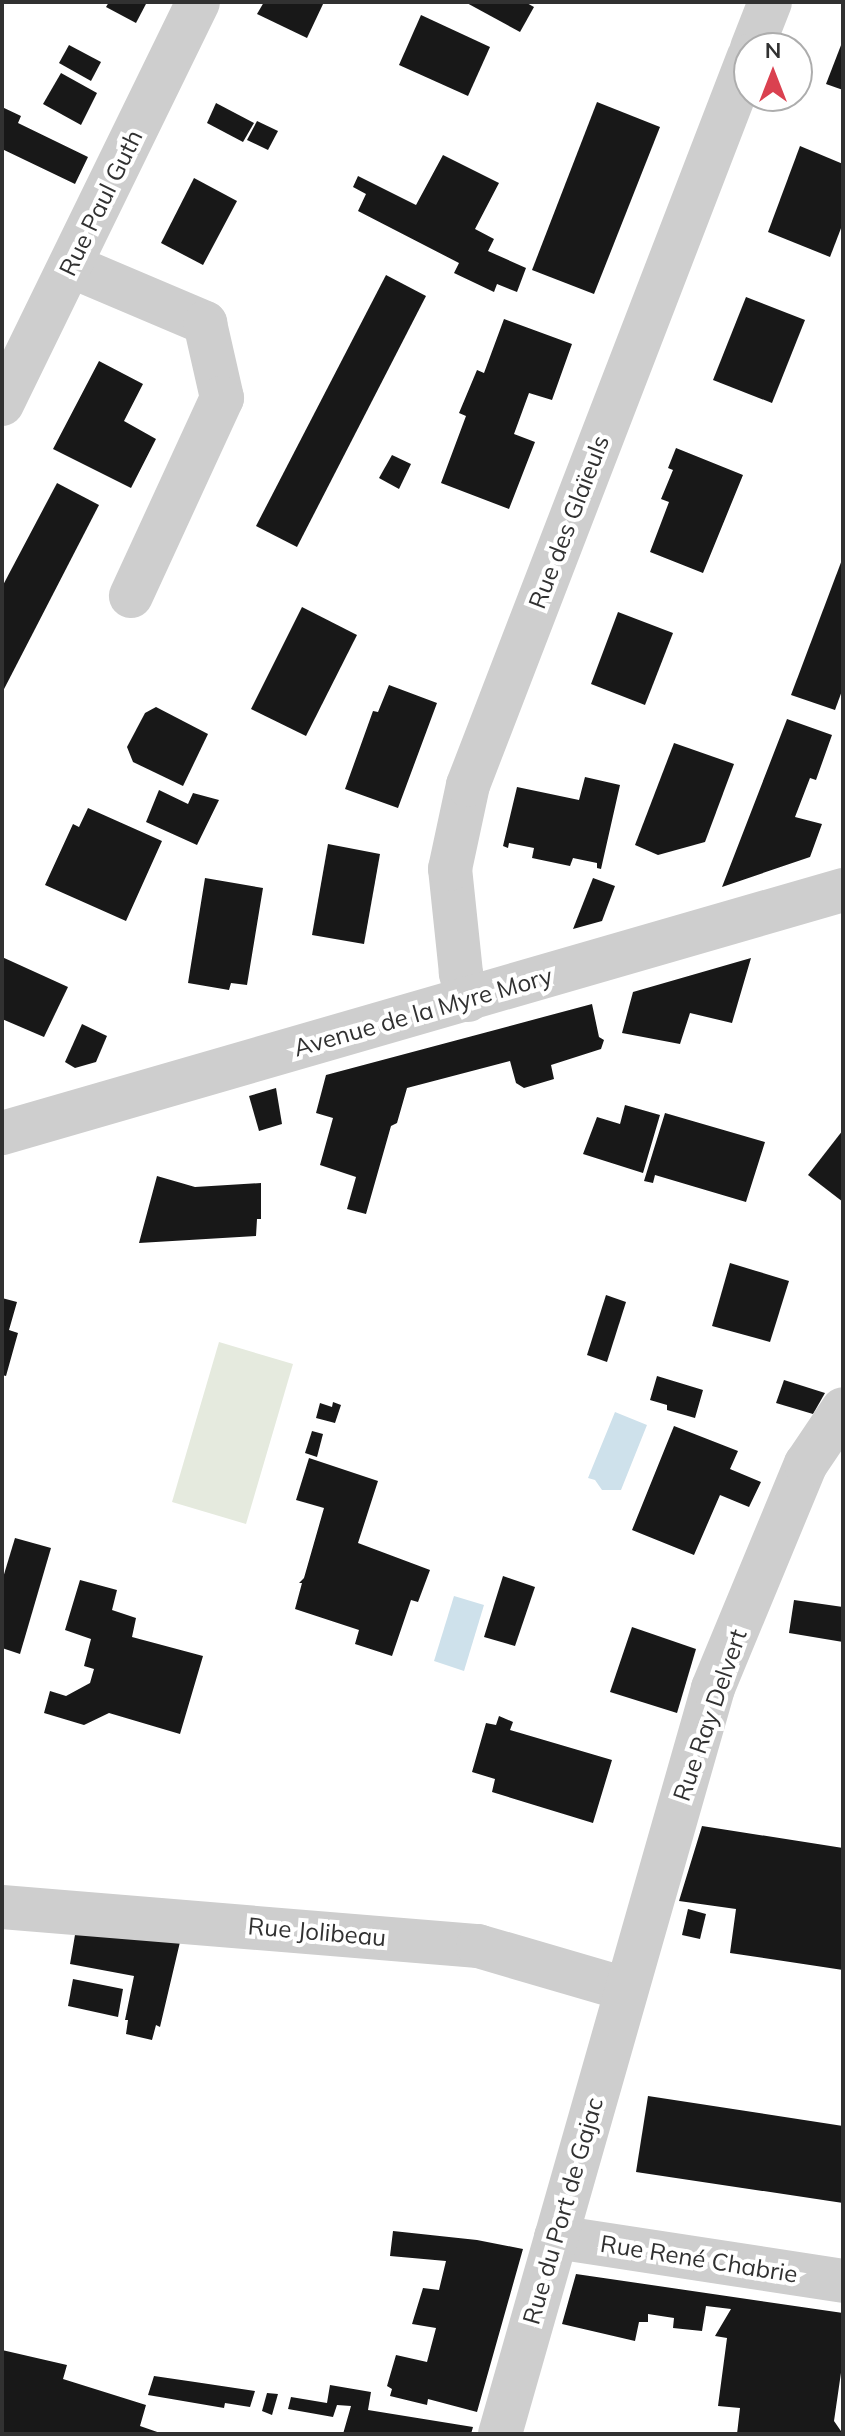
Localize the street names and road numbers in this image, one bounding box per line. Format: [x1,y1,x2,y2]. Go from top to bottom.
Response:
street label: Rue Paul Guth [53,125,149,281]
street label: Rue des Glaïeuls [523,431,615,613]
street label: Avenue de la Myre Mory [290,961,556,1063]
street label: Rue Ray Delvert [667,1625,753,1805]
street label: Rue Jolibeau [247,1912,387,1952]
street label: Rue du Port de Gajac [517,2094,609,2328]
street label: Rue René Chabrie [598,2229,800,2289]

